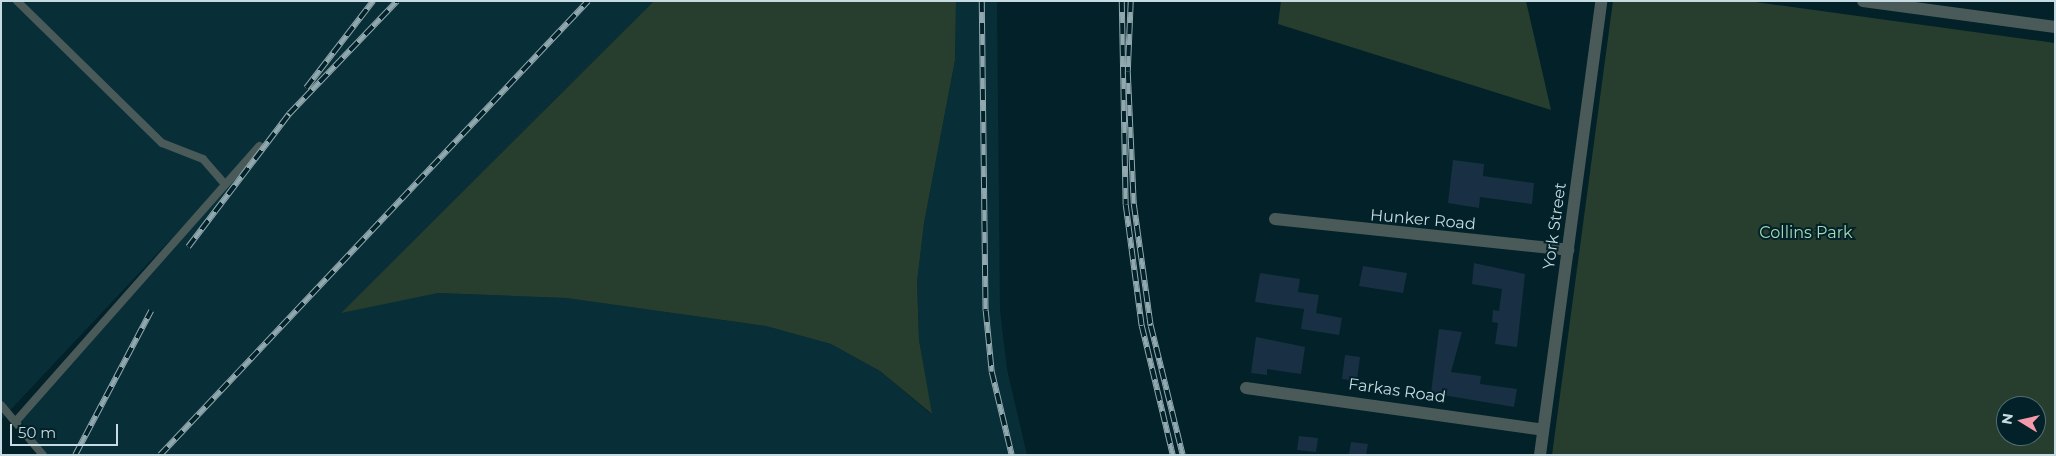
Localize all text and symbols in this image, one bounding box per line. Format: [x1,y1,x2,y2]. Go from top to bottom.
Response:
street label: York Street [1539,181,1571,271]
street label: Hunker Road [1369,206,1477,234]
park label: Collins Park [1759,223,1853,243]
street label: Farkas Road [1347,375,1447,407]
north arrow [1996,396,2046,446]
text: N [1997,412,2017,426]
scale bar [12,414,120,446]
text: 50 m [18,423,56,442]

